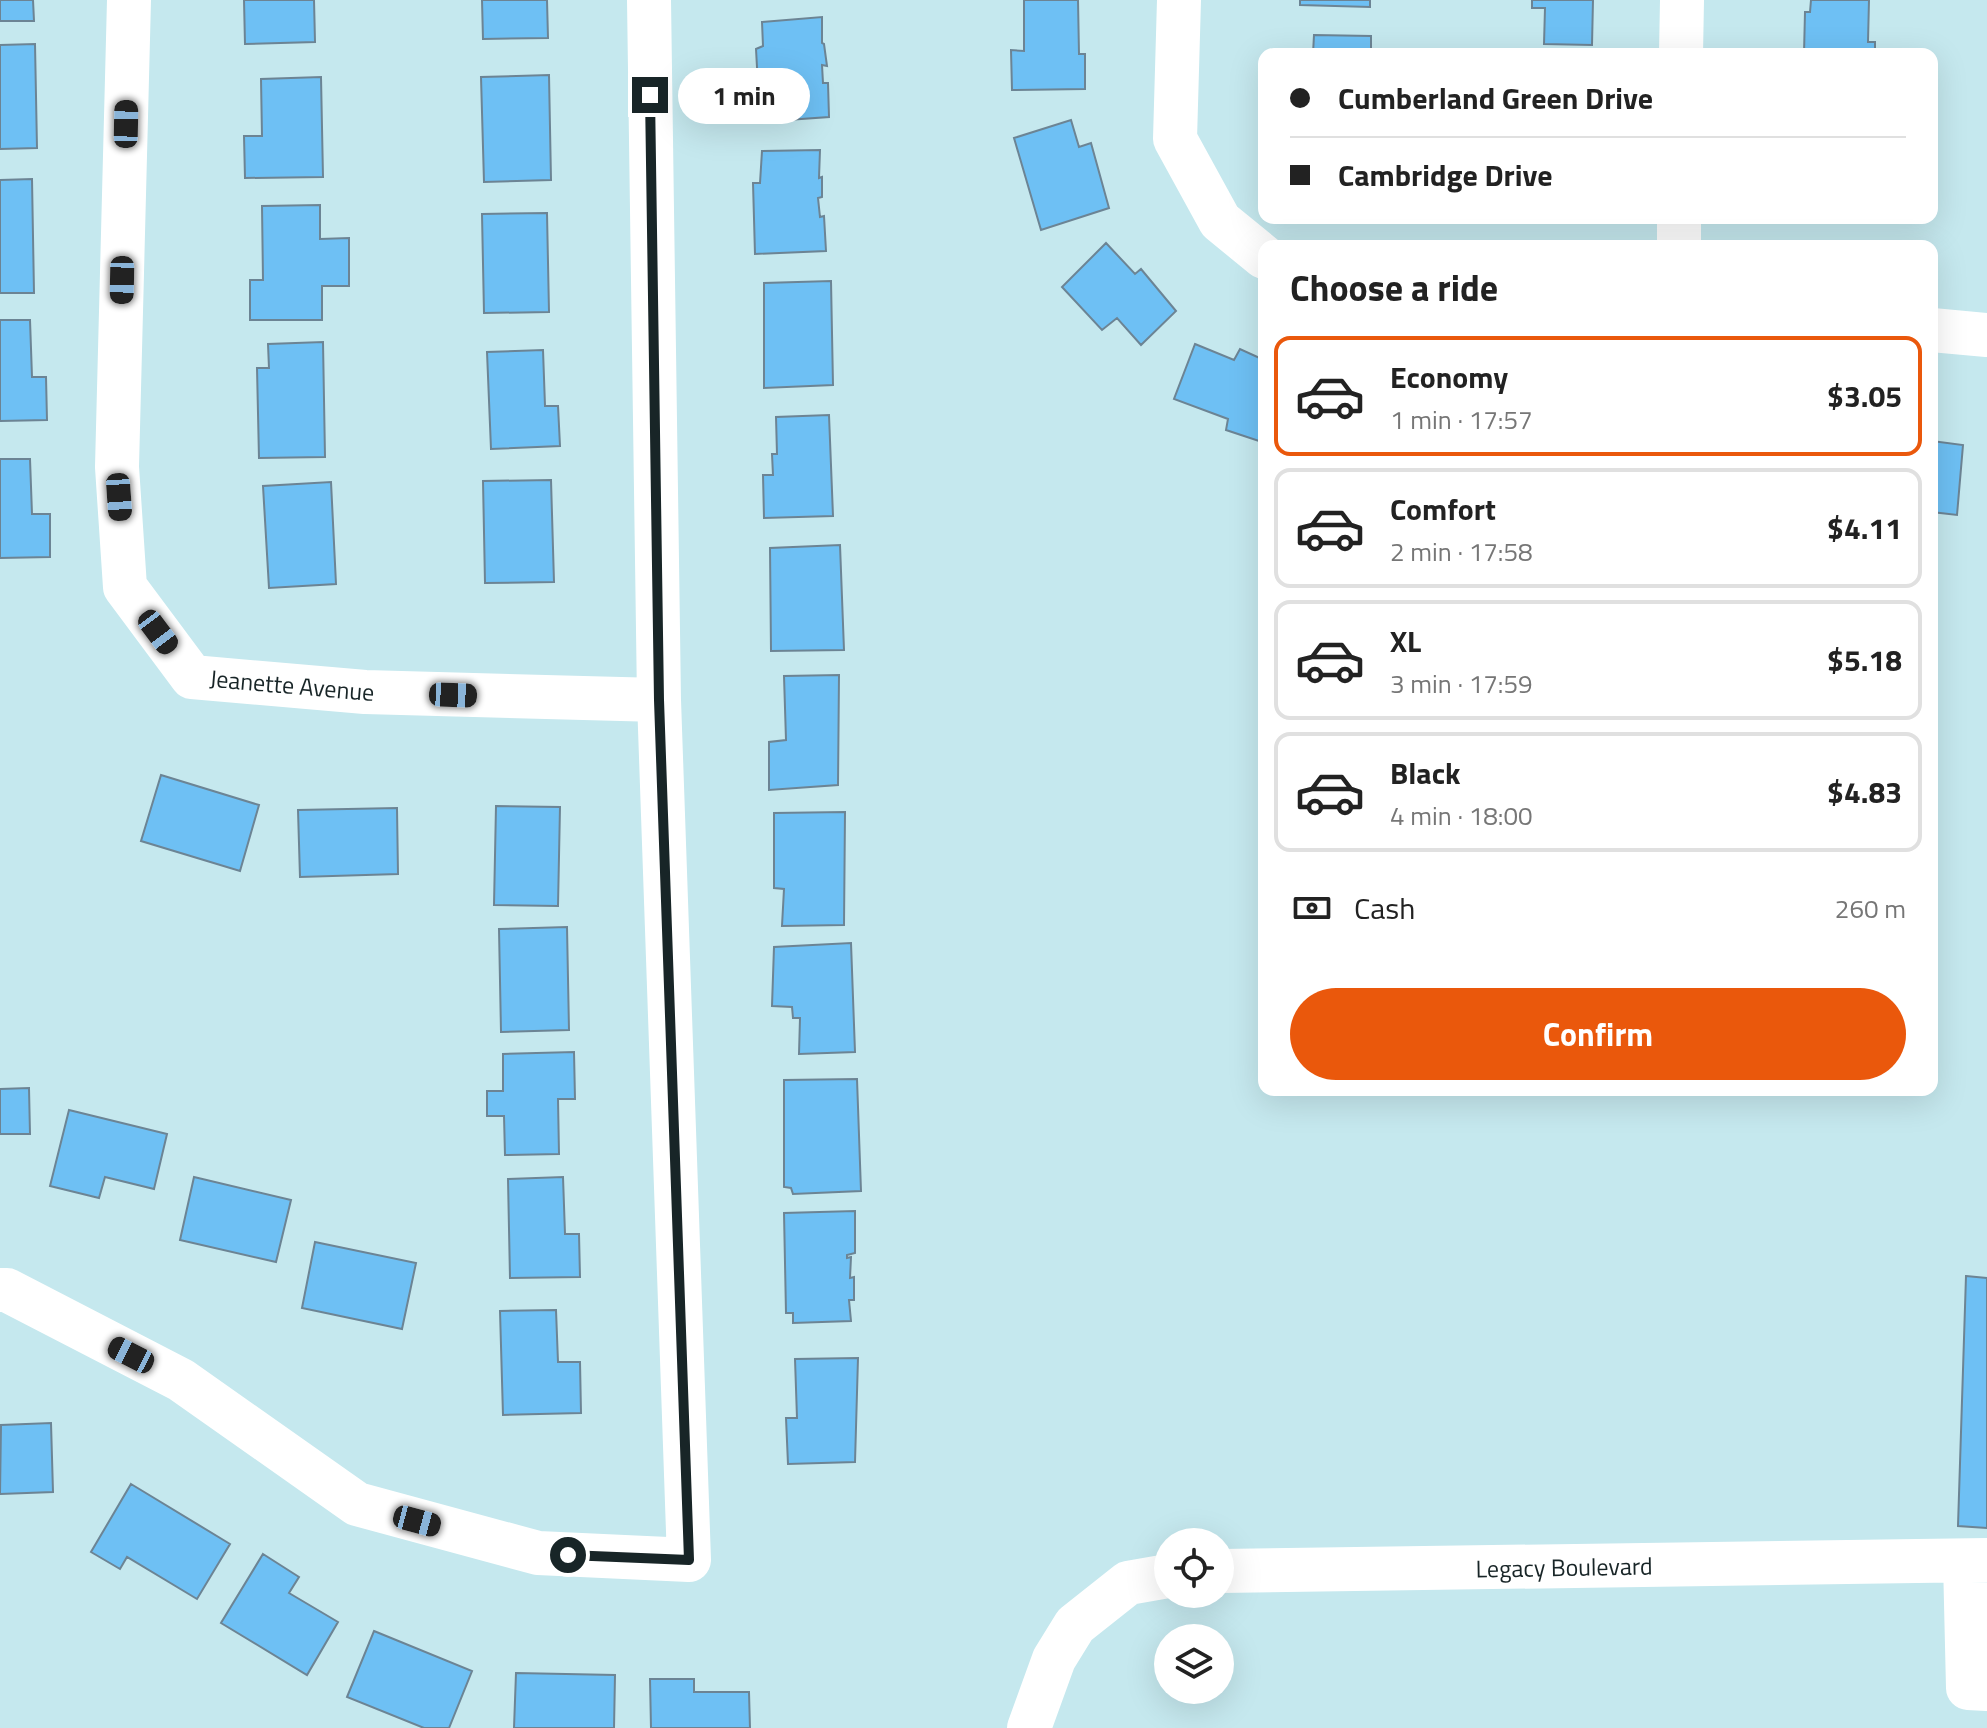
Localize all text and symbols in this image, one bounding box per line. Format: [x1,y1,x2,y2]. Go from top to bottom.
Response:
callout: 1 min [678,67,810,123]
text: Cumberland Green Drive [1338,75,1653,121]
text: 1 min [712,76,776,115]
route end [632,77,668,113]
car [114,100,138,148]
text: Cambridge Drive [1338,152,1552,198]
car [110,256,134,304]
text: Choose a ride [1290,260,1498,315]
text: Economy [1390,354,1508,400]
icon: car [1294,360,1366,432]
text: $3.05 [1827,373,1902,419]
text: 1 min · 17:57 [1390,400,1533,439]
car [105,472,133,522]
text: Comfort [1390,486,1496,532]
icon: car [1294,492,1366,564]
text: $4.11 [1827,505,1902,551]
text: 2 min · 17:58 [1390,532,1533,571]
car [134,606,182,658]
text: XL [1390,618,1421,664]
icon: car [1294,624,1366,696]
text: $5.18 [1827,637,1902,683]
street label: Jeanette Avenue [208,660,376,710]
text: 3 min · 17:59 [1390,664,1533,703]
car [429,682,477,708]
text: Black [1390,750,1461,796]
icon: car [1294,756,1366,828]
text: $4.83 [1827,769,1902,815]
text: 4 min · 18:00 [1390,796,1533,835]
text: Cash [1354,885,1415,931]
icon: cash [1290,886,1334,930]
text: 260 m [1835,889,1906,928]
button: Confirm [1290,988,1906,1080]
car [104,1333,158,1377]
car [391,1503,443,1539]
map controls [1154,1528,1234,1704]
button: locate [1154,1528,1234,1608]
route start [550,1537,586,1573]
street label: Legacy Boulevard [1475,1547,1653,1587]
button: layers [1154,1624,1234,1704]

